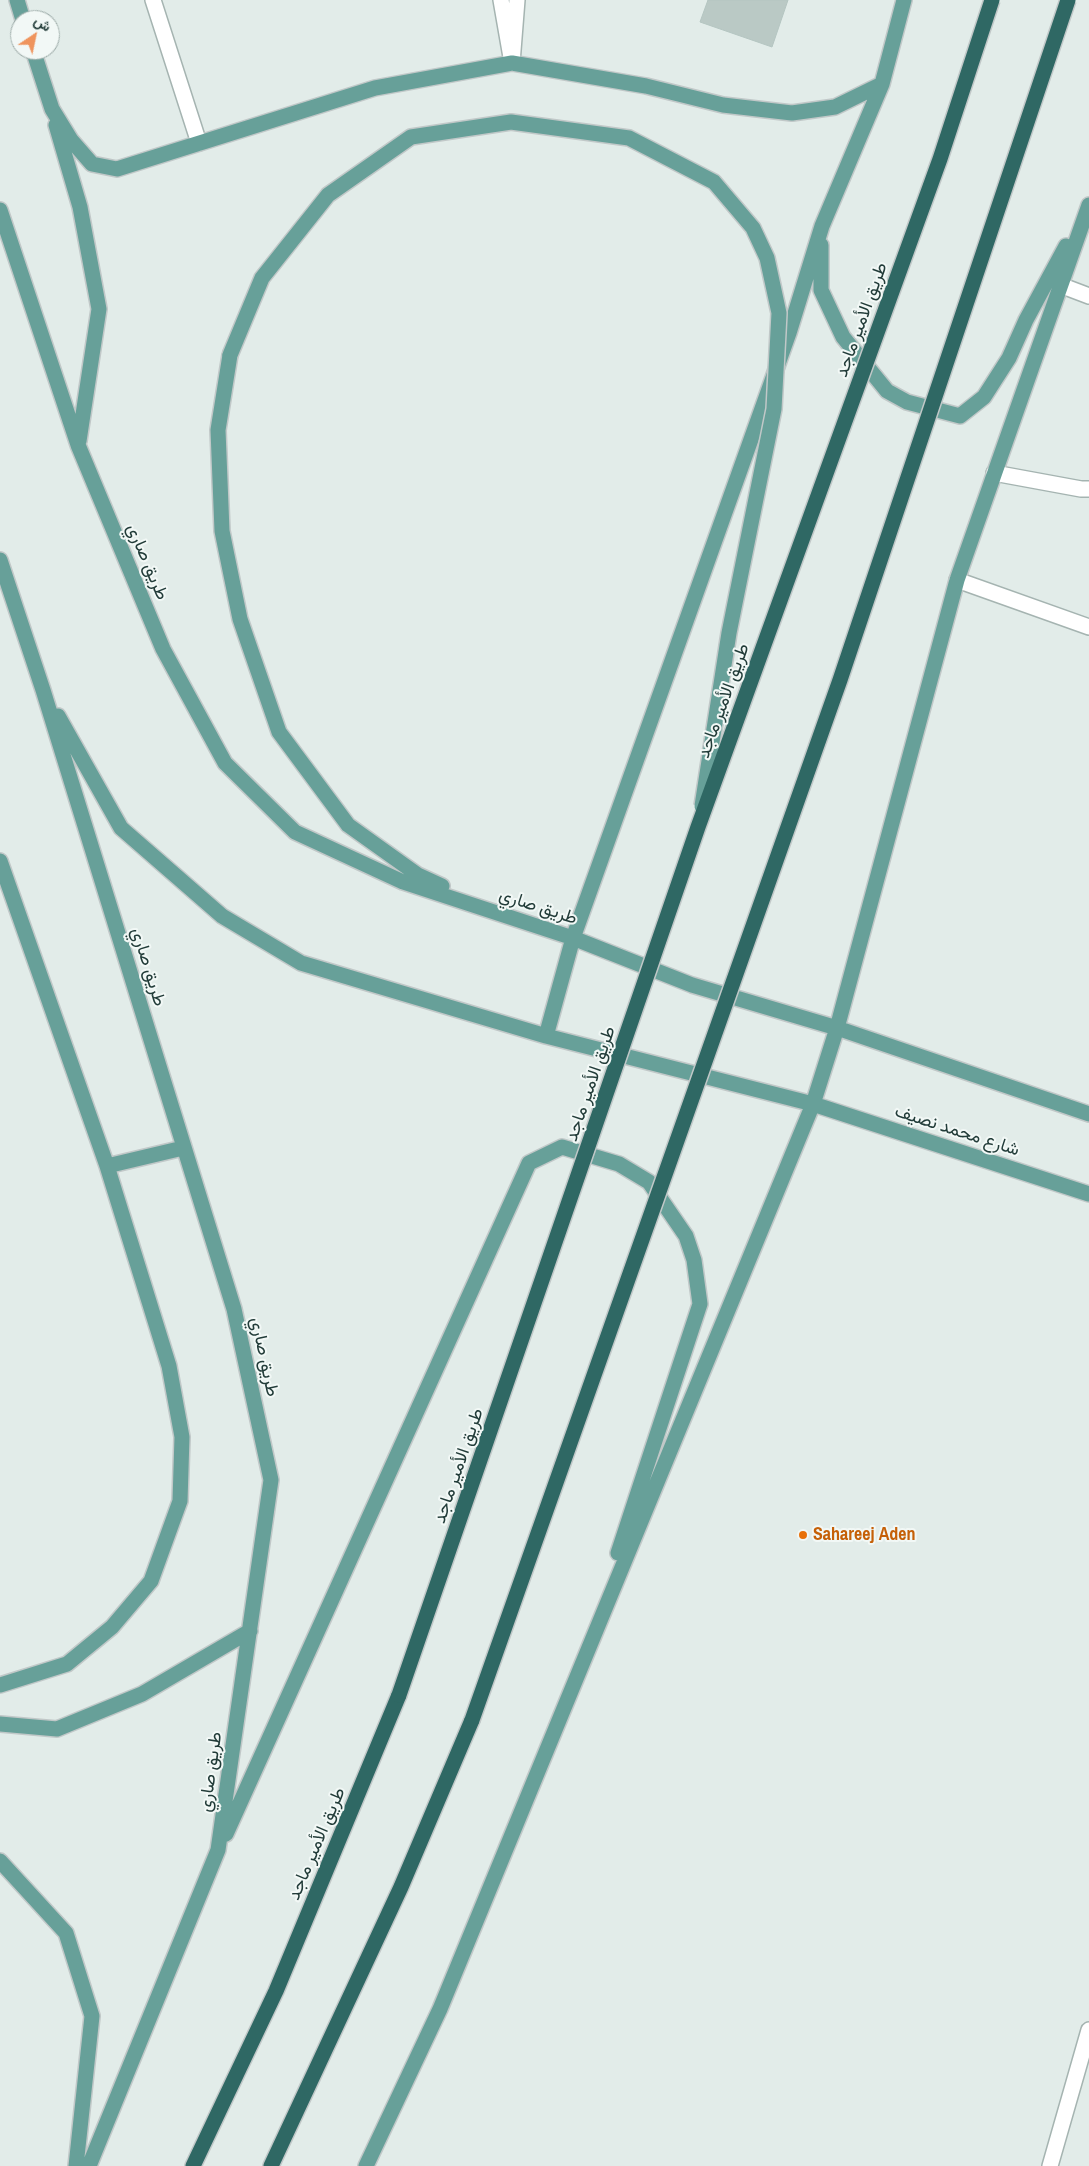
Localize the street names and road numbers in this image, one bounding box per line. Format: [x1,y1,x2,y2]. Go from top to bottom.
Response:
street label: طريق الأمير ماجد [831,260,893,380]
street label: طريق صاري [121,521,173,603]
street label: طريق الأمير ماجد [693,641,755,761]
street label: طريق صاري [496,884,580,930]
street label: طريق صاري [126,925,170,1009]
street label: طريق الأمير ماجد [561,1024,621,1144]
street label: شارع محمد نصيف [892,1101,1022,1161]
street label: طريق صاري [245,1315,283,1399]
street label: طريق الأمير ماجد [429,1406,489,1526]
street label: طريق صاري [195,1730,227,1814]
street label: طريق الأمير ماجد [284,1784,350,1904]

